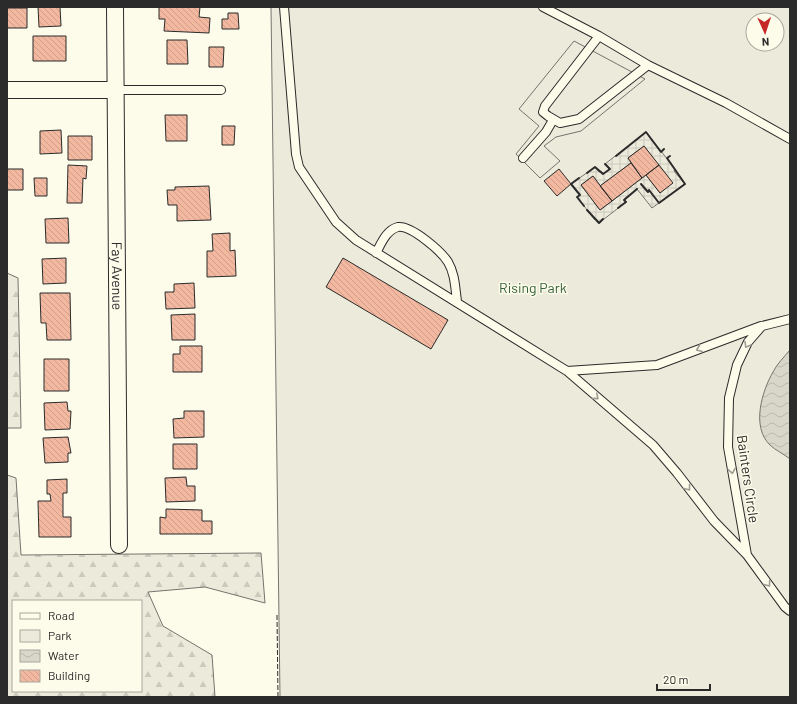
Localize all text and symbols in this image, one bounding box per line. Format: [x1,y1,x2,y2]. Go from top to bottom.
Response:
north arrow [745,12,785,52]
text: N [762,36,770,49]
street label: Fay Avenue [109,242,126,310]
park label: Rising Park [499,279,567,296]
one-way arrow [745,341,752,348]
one-way arrow [696,345,703,353]
one-way arrow [592,392,599,399]
street label: Bainters Circle [734,434,763,524]
one-way arrow [727,468,736,474]
one-way arrow [684,484,691,491]
one-way arrow [763,579,770,586]
legend [12,600,142,692]
text: Road [48,608,75,622]
text: Park [48,628,72,642]
text: Water [48,648,80,662]
scale bar [657,666,710,692]
text: Building [48,668,90,682]
text: 20 m [663,672,689,686]

